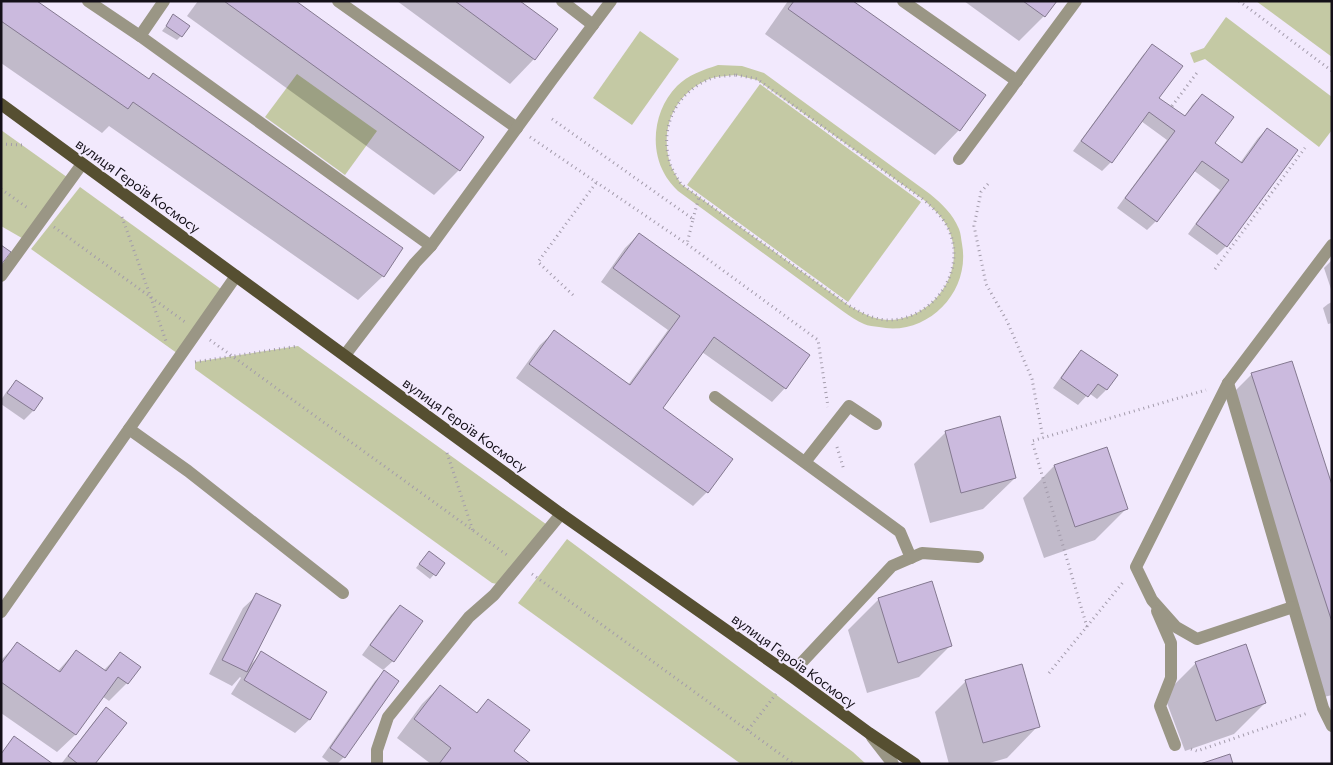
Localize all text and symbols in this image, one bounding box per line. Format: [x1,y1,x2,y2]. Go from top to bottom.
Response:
street label: вулиця Героїв Космосу [73,135,204,236]
street label: вулиця Героїв Космосу [400,374,531,475]
street label: вулиця Героїв Космосу [729,610,860,711]

